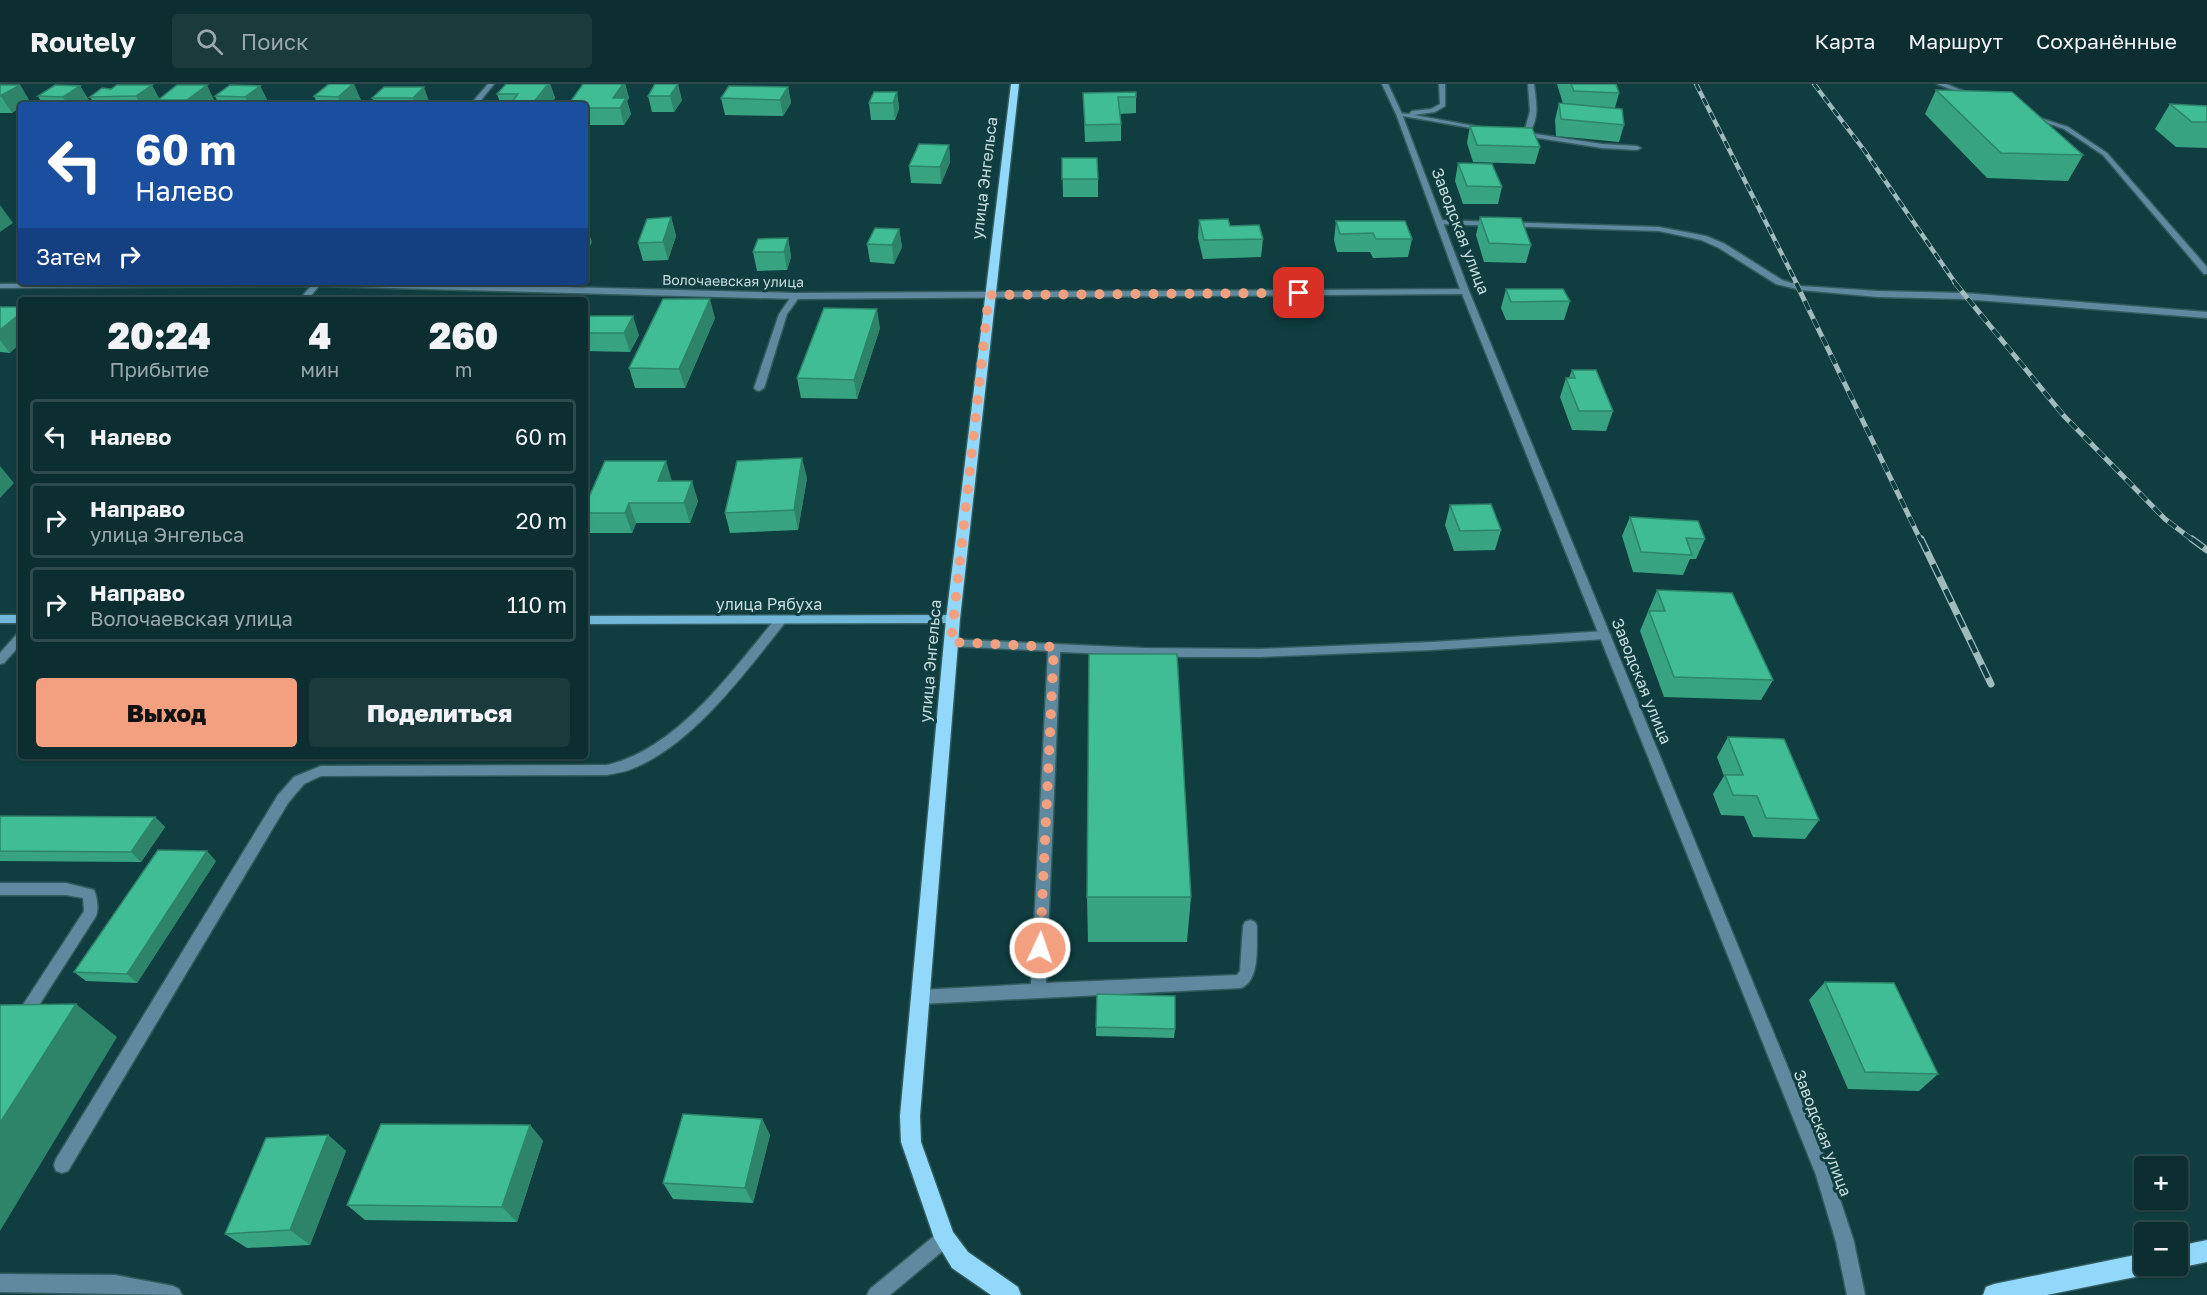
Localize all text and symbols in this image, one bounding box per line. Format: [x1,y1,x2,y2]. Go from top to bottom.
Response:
search box [172,14,592,68]
text: Routely [30,25,136,58]
icon: search [193,25,226,58]
text: Поиск [241,28,309,55]
text: Карта [1814,28,1875,54]
text: Маршрут [1908,28,2003,54]
text: Сохранённые [2036,28,2177,54]
street label: улица Энгельса [967,115,1001,241]
text: 60 m [135,124,236,174]
icon: left [36,126,114,204]
street label: Заводская улица [1428,165,1494,297]
text: Налево [135,175,234,207]
icon: right [113,240,146,273]
text: Затем [36,243,101,270]
pin [1273,267,1324,318]
street label: Волочаевская улица [662,271,804,290]
icon: arrive [1282,276,1315,309]
text: 20:24 [108,314,211,357]
text: 4 [308,314,331,357]
text: 260 [429,314,498,357]
text: Прибытие [109,357,209,381]
text: мин [300,357,339,381]
text: m [455,357,472,381]
icon: left [39,420,72,453]
text: Налево [90,423,172,450]
text: 60 m [515,423,567,450]
text: Направо [90,495,185,522]
icon: right [39,504,72,537]
text: 20 m [516,507,567,534]
text: улица Энгельса [90,522,244,546]
text: Направо [90,579,185,606]
icon: right [39,588,72,621]
text: 110 m [507,591,567,618]
street label: улица Рябуха [716,594,822,614]
street label: улица Энгельса [915,599,945,723]
text: Волочаевская улица [90,606,293,630]
street label: Заводская улица [1608,615,1676,747]
button: Выход [36,678,297,747]
button: Поделиться [309,678,570,747]
position arrow [1008,916,1072,980]
street label: Заводская улица [1790,1067,1856,1199]
map controls [2134,1156,2188,1276]
button: + [2134,1156,2188,1210]
button: − [2134,1222,2188,1276]

